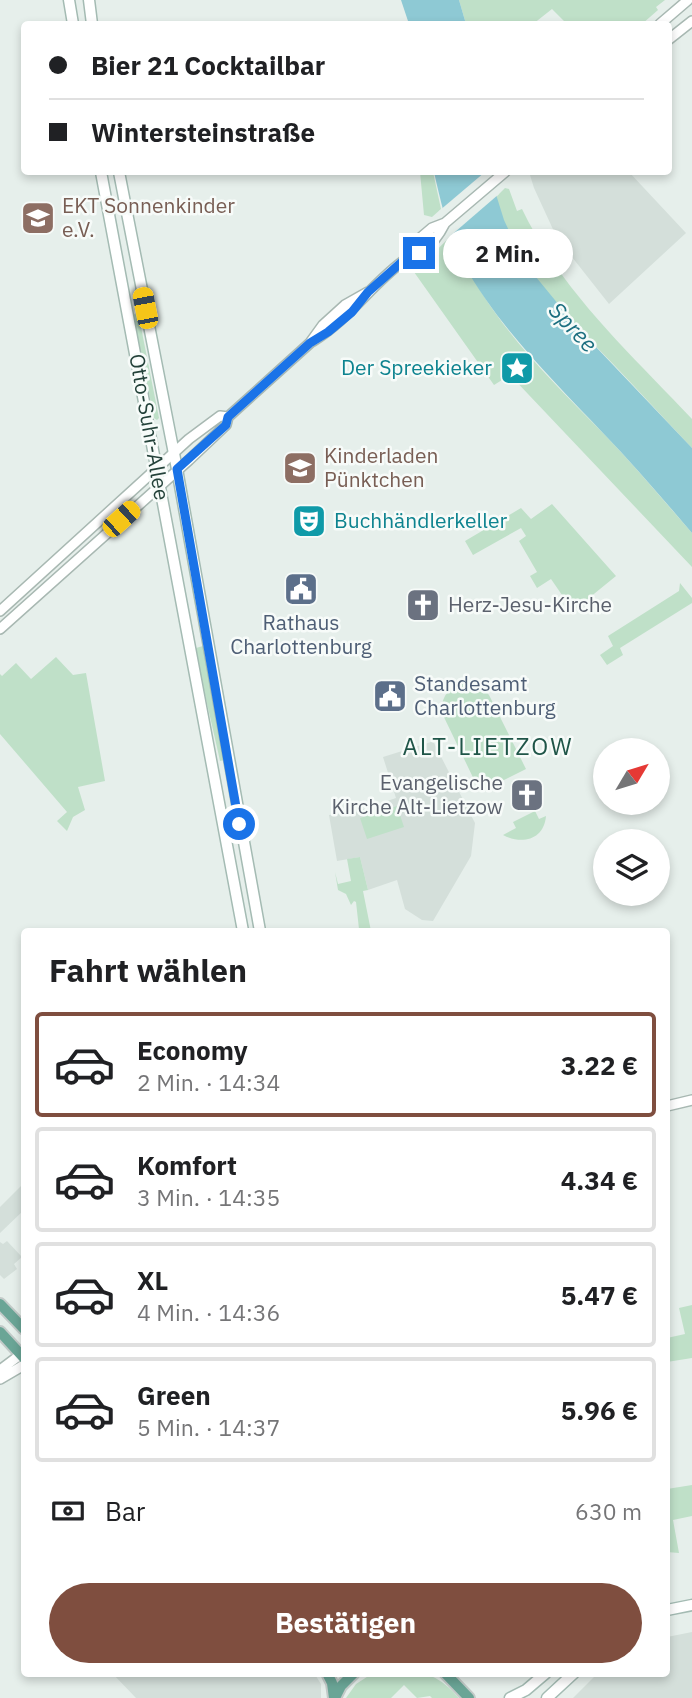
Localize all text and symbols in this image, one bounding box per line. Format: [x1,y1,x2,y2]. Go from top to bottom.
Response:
text: Bier 21 Cocktailbar [91,48,325,82]
text: Wintersteinstraße [91,115,315,149]
place label: EKT Sonnenkinder e.V. [62,191,235,243]
school or university icon: EKT Sonnenkinder e.V. [19,199,57,237]
callout: 2 Min. [444,229,573,278]
route end [403,237,435,269]
text: 2 Min. [475,238,541,268]
car [131,285,160,331]
water label: Spree [543,295,605,358]
place icon: Der Spreekieker [498,349,536,387]
street label: Otto-Suhr-Allee [123,351,177,502]
place label: Der Spreekieker [341,353,492,381]
place label: Kinderladen Pünktchen [324,441,438,493]
school or university icon: Kinderladen Pünktchen [281,449,319,487]
car [99,497,144,541]
theatre icon: Buchhändlerkeller [290,502,328,540]
place label: Buchhändlerkeller [334,506,507,534]
public building icon: Rathaus Charlottenburg [282,570,320,608]
church icon: Herz-Jesu-Kirche [404,586,442,624]
place label: Herz-Jesu-Kirche [448,590,612,618]
place label: Rathaus Charlottenburg [230,608,372,660]
place label: Standesamt Charlottenburg [414,669,556,721]
public building icon: Standesamt Charlottenburg [371,677,409,715]
district label: ALT-LIETZOW [402,730,574,762]
north arrow [593,738,670,816]
map controls [593,738,670,906]
place label: Evangelische Kirche Alt-Lietzow [331,768,503,820]
church icon: Evangelische Kirche Alt-Lietzow [508,776,546,814]
route start [223,808,255,840]
button: layers [593,829,670,906]
text: Fahrt wählen [49,949,247,991]
icon: car [53,1033,116,1096]
text: Economy [137,1033,248,1067]
text: 3.22 € [561,1048,638,1082]
text: 2 Min. · 14:34 [137,1067,280,1097]
icon: car [53,1148,116,1211]
text: Komfort [137,1148,237,1182]
text: 4.34 € [561,1163,638,1197]
text: 3 Min. · 14:35 [137,1182,280,1212]
icon: car [53,1263,116,1326]
text: XL [137,1263,168,1297]
text: 5.47 € [561,1278,638,1312]
text: 4 Min. · 14:36 [137,1297,280,1327]
icon: car [53,1378,116,1441]
text: Green [137,1378,211,1412]
text: 5.96 € [561,1393,638,1427]
text: 5 Min. · 14:37 [137,1412,280,1442]
icon: cash [49,1492,87,1530]
text: Bar [105,1494,145,1528]
text: 630 m [575,1496,642,1526]
button: Bestätigen [49,1583,642,1663]

